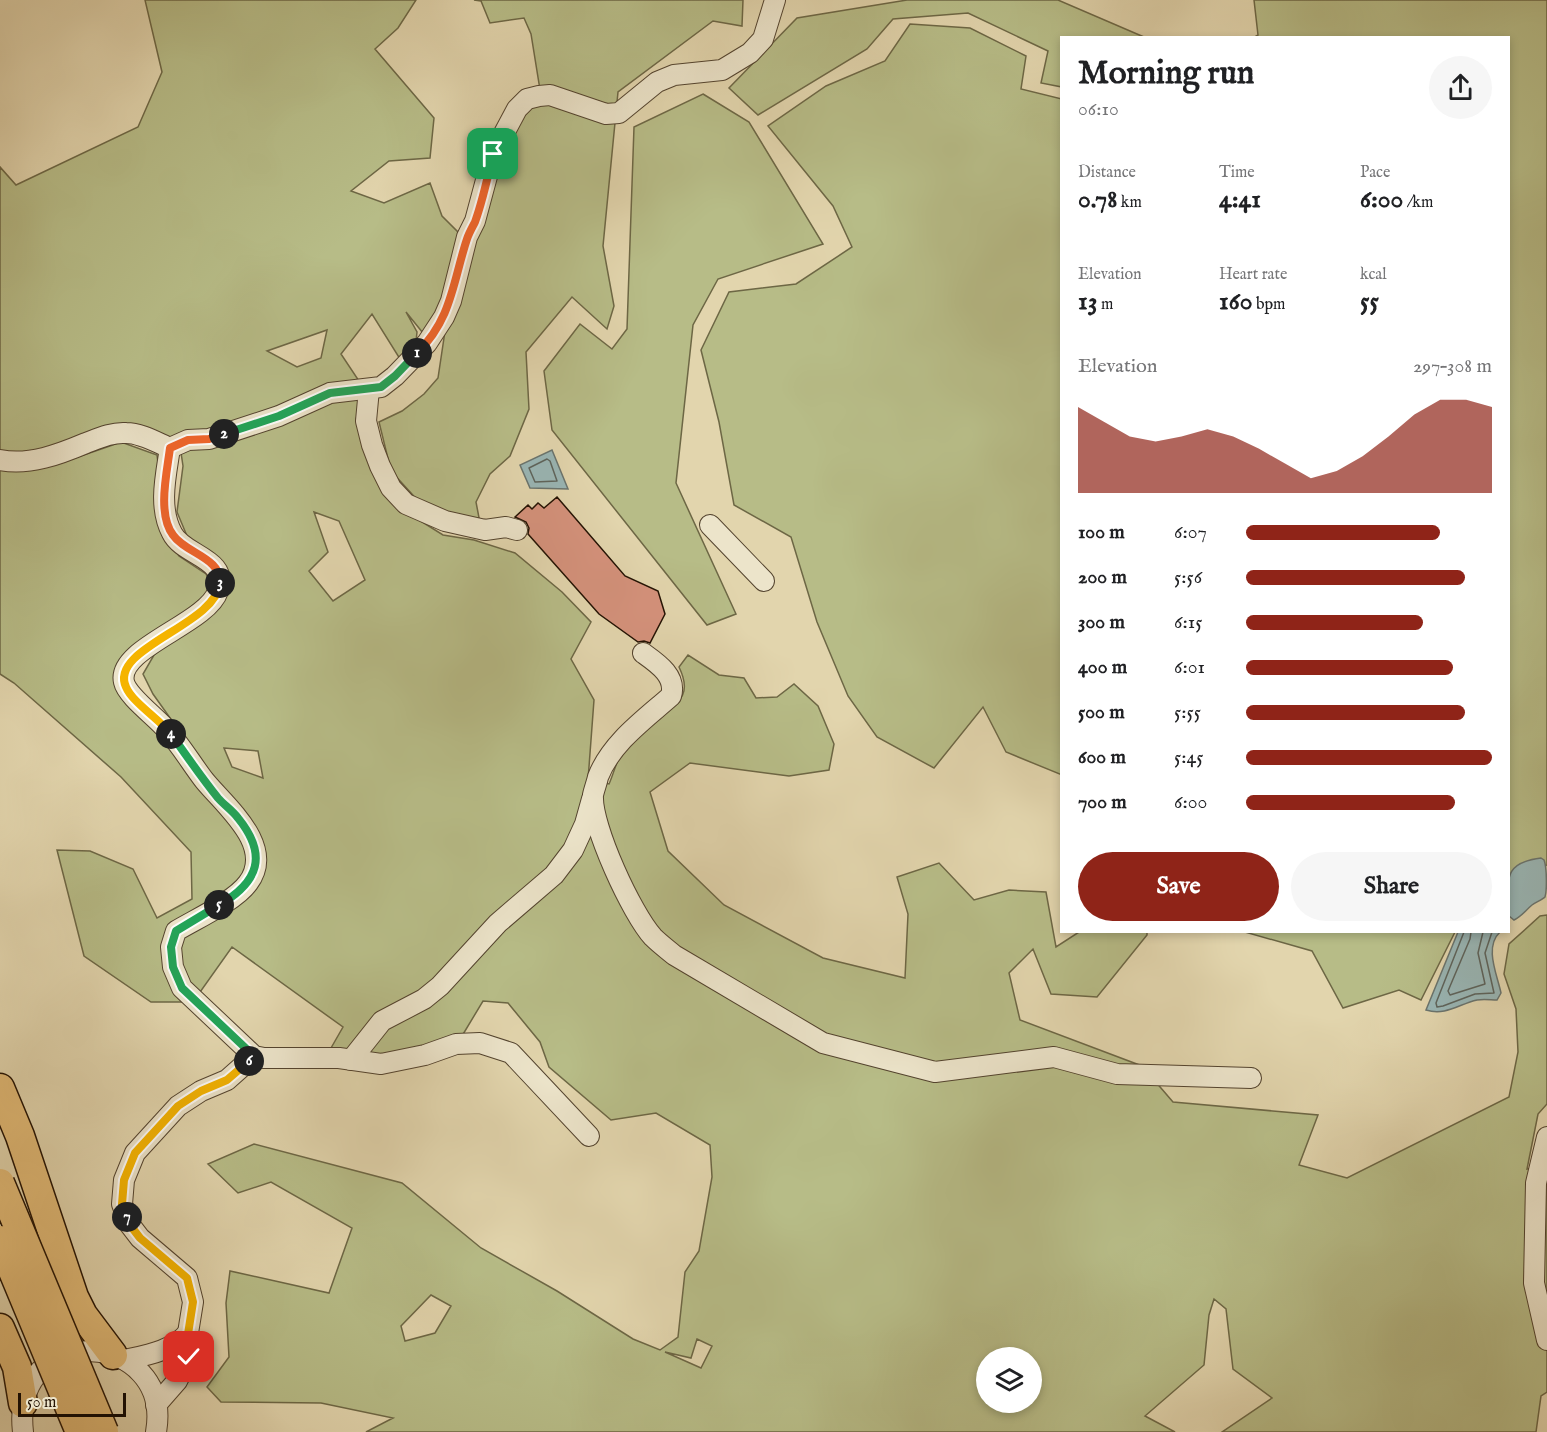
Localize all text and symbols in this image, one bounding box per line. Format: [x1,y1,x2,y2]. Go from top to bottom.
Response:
text: Morning run [1078,53,1254,95]
button: share [1429,56,1492,119]
text: 06:10 [1078,97,1119,122]
pin [467,128,518,179]
icon: arrive [476,137,509,170]
text: Distance [1078,163,1136,183]
text: Time [1219,163,1255,183]
text: Pace [1360,163,1390,183]
text: 0.78 [1078,183,1117,216]
text: 4:41 [1219,183,1261,216]
text: 6:00 [1360,183,1403,216]
text: km [1117,193,1142,213]
text: /km [1403,193,1433,213]
text: Elevation [1078,265,1141,285]
text: Heart rate [1219,265,1287,285]
text: kcal [1360,265,1387,285]
text: 13 [1078,285,1097,318]
text: 160 [1219,285,1252,318]
text: 55 [1360,285,1379,318]
text: m [1097,295,1113,315]
text: bpm [1252,295,1285,315]
pin: 1 [402,338,432,368]
text: 1 [414,343,420,363]
text: Elevation [1078,354,1157,379]
text: 297–308 m [1413,354,1492,379]
pin: 2 [209,419,239,449]
text: 2 [220,424,228,444]
text: 100 m [1078,520,1125,545]
text: 6:07 [1174,520,1207,545]
text: 200 m [1078,565,1127,590]
text: 5:56 [1174,565,1202,590]
pin: 3 [205,568,235,598]
text: 3 [217,573,223,593]
text: 300 m [1078,610,1125,635]
text: 6:15 [1174,610,1202,635]
text: 400 m [1078,655,1127,680]
text: 6:01 [1174,655,1205,680]
text: 500 m [1078,700,1125,725]
text: 5:55 [1174,700,1201,725]
pin: 4 [156,719,186,749]
text: 4 [167,724,175,744]
text: 600 m [1078,745,1126,770]
text: 5:45 [1174,745,1204,770]
text: 700 m [1078,790,1127,815]
text: 6:00 [1174,790,1207,815]
button: Save [1078,852,1279,921]
button: Share [1291,852,1492,921]
pin: 5 [204,890,234,920]
text: 5 [216,895,222,915]
pin: 6 [234,1046,264,1076]
text: 6 [246,1051,252,1071]
pin: 7 [112,1202,142,1232]
text: 7 [123,1207,131,1227]
pin [163,1331,214,1382]
icon: check [172,1340,205,1373]
map controls [976,1347,1042,1413]
button: layers [976,1347,1042,1413]
scale bar [18,1390,126,1418]
text: 50 m [27,1393,56,1413]

